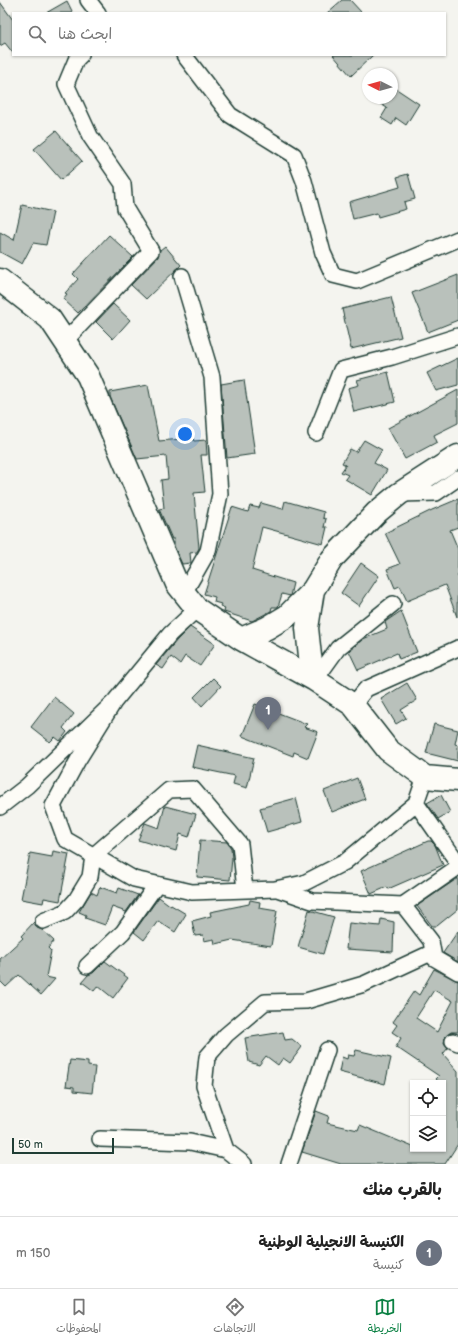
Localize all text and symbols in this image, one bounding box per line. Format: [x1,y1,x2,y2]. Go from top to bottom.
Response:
search box [12,12,446,56]
icon: search [26,23,48,45]
text: ابحث هنا [58,25,112,44]
north arrow [362,68,398,104]
your location [175,424,195,444]
pin: 1 [255,697,281,730]
map controls [410,1080,446,1152]
button: locate [410,1080,446,1116]
button: layers [410,1116,446,1152]
scale bar [12,1136,114,1155]
text: 50 m [18,1138,43,1151]
text: بالقرب منك [363,1180,442,1200]
text: الكنيسة الانجيلية الوطنية [259,1233,404,1252]
text: 150 m [16,1245,50,1261]
text: 1 [426,1245,432,1261]
text: كنيسة [373,1257,404,1273]
tab: المحفوظات [56,1296,101,1338]
tab: الاتجاهات [213,1296,256,1338]
tab: الخريطة [368,1296,402,1338]

